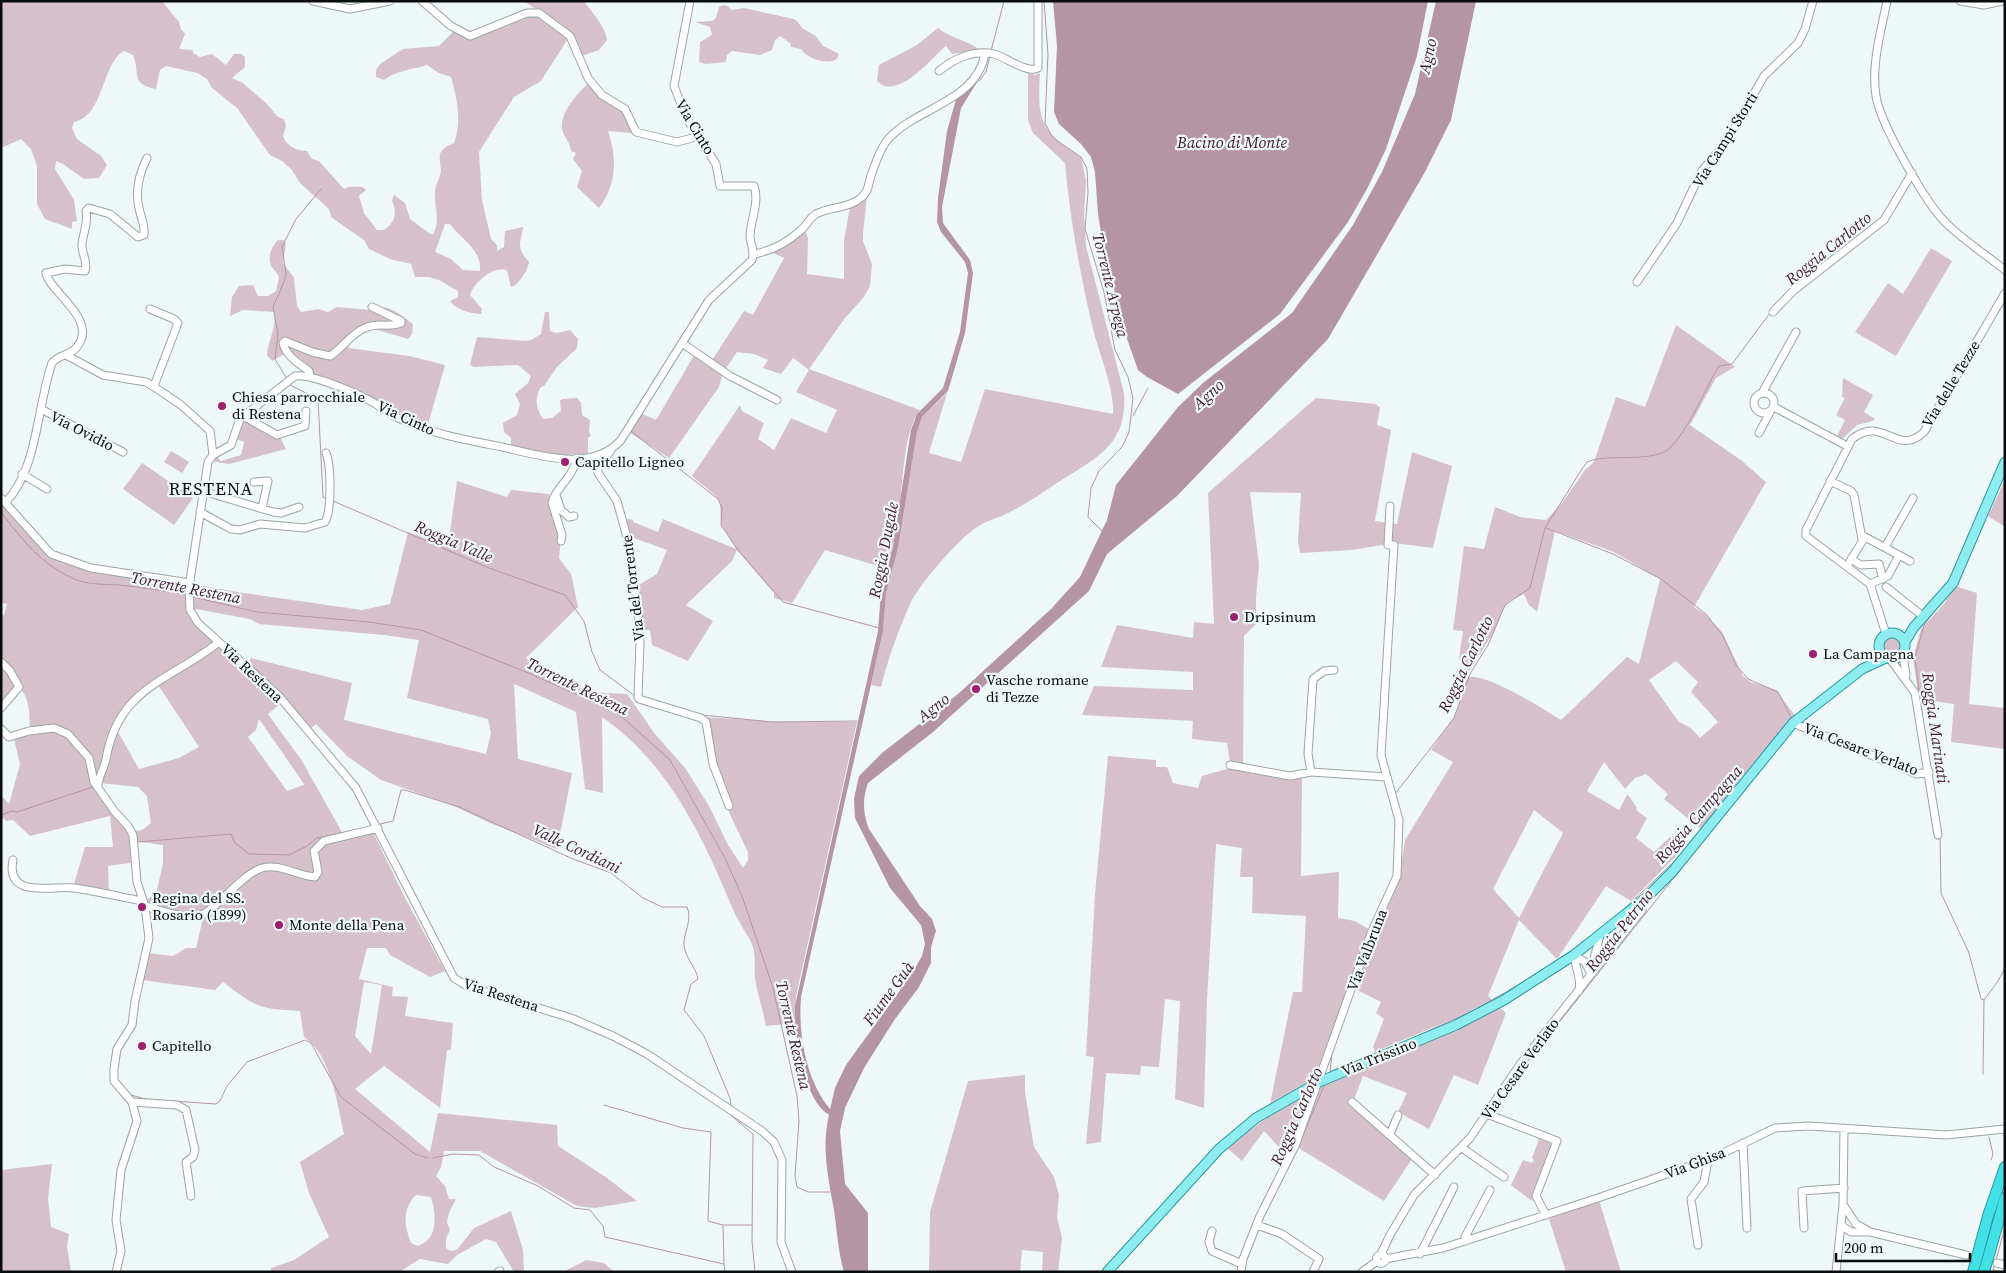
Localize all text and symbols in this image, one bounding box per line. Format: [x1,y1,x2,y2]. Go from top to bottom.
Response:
water label: Agno [1412,36,1441,77]
street label: Via Campi Storti [1687,88,1762,191]
street label: Via Cinto [671,95,720,158]
water label: Bacino di Monte [1176,131,1288,153]
water label: Roggia Carlotto [1780,206,1876,290]
water label: Torrente Arpega [1087,230,1135,340]
street label: Via delle Tezze [1916,336,1985,431]
water label: Agno [1187,374,1229,415]
place label: Chiesa parrocchiale di Restena [232,386,365,424]
street label: Via Cinto [374,395,438,440]
marker: Chiesa parrocchiale di Restena [216,400,228,412]
street label: Via Ovidio [47,406,118,456]
place label: Capitello Ligneo [575,451,684,472]
marker: Capitello Ligneo [559,456,571,468]
district label: RESTENA [169,476,253,501]
water label: Roggia Dugale [863,500,903,601]
water label: Roggia Valle [411,514,497,568]
street label: Via del Torrente [616,533,649,642]
water label: Torrente Restena [129,566,243,609]
place label: Dripsinum [1244,606,1317,627]
marker: Dripsinum [1228,611,1240,623]
water label: Roggia Carlotto [1432,612,1498,717]
street label: Via Restena [217,638,288,707]
place label: La Campagna [1823,643,1914,664]
marker: La Campagna [1807,648,1819,660]
water label: Torrente Restena [523,652,633,721]
place label: Vasche romane di Tezze [986,669,1089,707]
water label: Roggia Marinati [1917,670,1955,785]
marker: Vasche romane di Tezze [970,683,982,695]
water label: Agno [911,687,954,727]
street label: Via Cesare Verlato [1801,717,1922,780]
water label: Roggia Campagna [1649,760,1747,868]
water label: Valle Cordiani [529,818,625,878]
water label: Roggia Petrino [1579,884,1658,977]
place label: Regina del SS. Rosario (1899) [152,887,247,925]
marker: Regina del SS. Rosario (1899) [136,901,148,913]
street label: Via Valbruna [1341,905,1392,994]
place label: Monte della Pena [289,914,405,935]
marker: Monte della Pena [273,919,285,931]
water label: Fiume Guà [857,956,919,1030]
street label: Via Restena [461,972,542,1017]
water label: Torrente Restena [771,978,817,1092]
street label: Via Cesare Verlato [1475,1013,1564,1124]
street label: Via Trissino [1338,1032,1419,1081]
place label: Capitello [152,1035,212,1056]
marker: Capitello [136,1040,148,1052]
water label: Roggia Carlotto [1264,1063,1327,1169]
street label: Via Ghisa [1662,1141,1728,1184]
scale bar [1836,1230,1970,1262]
text: 200 m [1844,1237,1884,1258]

